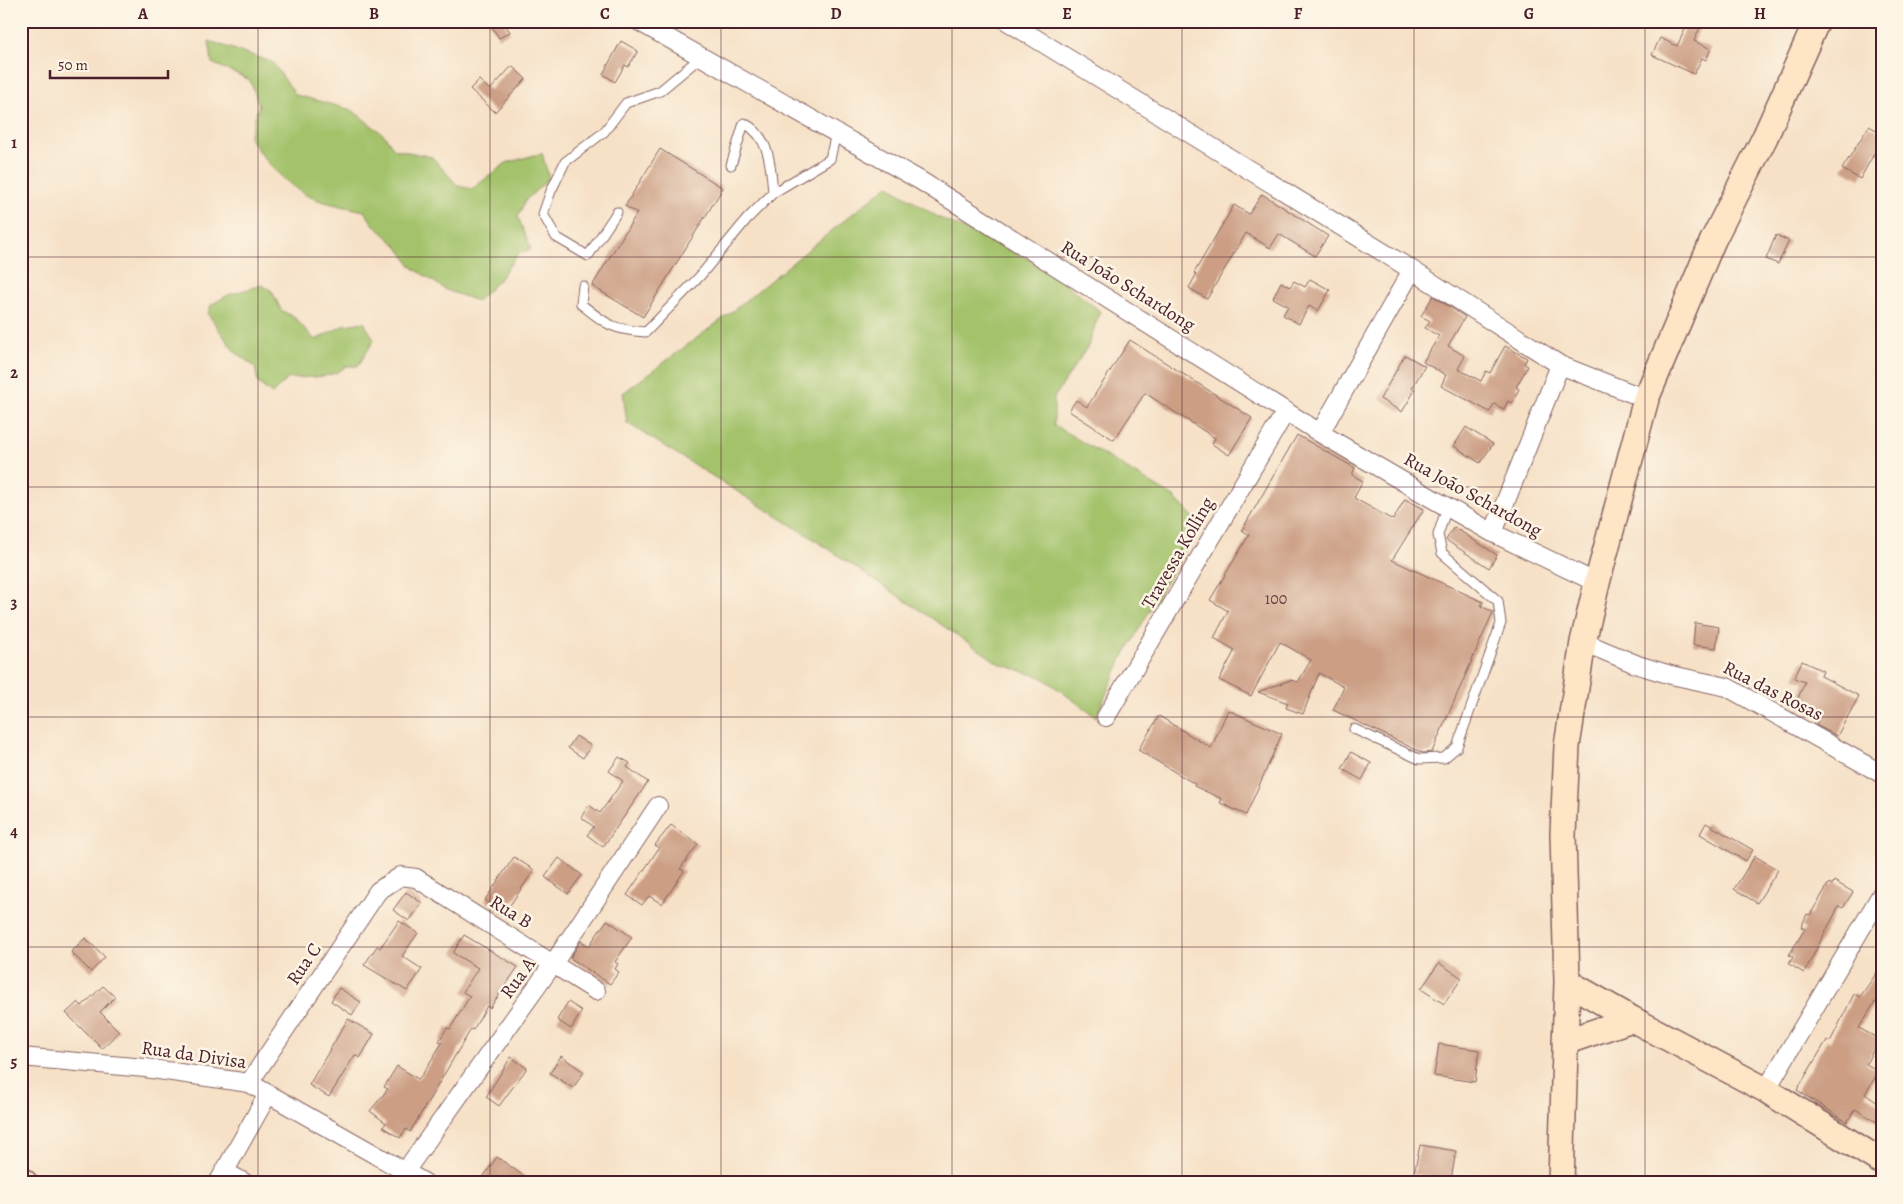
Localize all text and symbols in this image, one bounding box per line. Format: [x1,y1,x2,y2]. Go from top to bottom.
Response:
text: A [137,3,149,25]
text: B [369,3,379,25]
text: C [600,3,610,25]
text: D [830,3,842,25]
text: E [1062,3,1072,25]
text: F [1294,3,1303,25]
text: G [1524,3,1534,25]
text: H [1754,3,1766,25]
scale bar [50,48,168,80]
text: 50 m [58,55,88,75]
text: 1 [11,132,17,154]
street label: Rua João Schardong [1056,234,1201,338]
text: 2 [10,362,18,384]
street label: Rua João Schardong [1399,446,1547,544]
street label: Travessa Kolling [1135,492,1221,614]
house number: 100 [1265,588,1287,610]
text: 3 [11,592,18,614]
street label: Rua das Rosas [1719,655,1827,727]
text: 4 [10,821,18,843]
street label: Rua B [485,889,537,935]
street label: Rua C [280,938,328,990]
street label: Rua A [494,951,542,1004]
street label: Rua da Divisa [140,1035,248,1075]
text: 5 [11,1051,18,1073]

